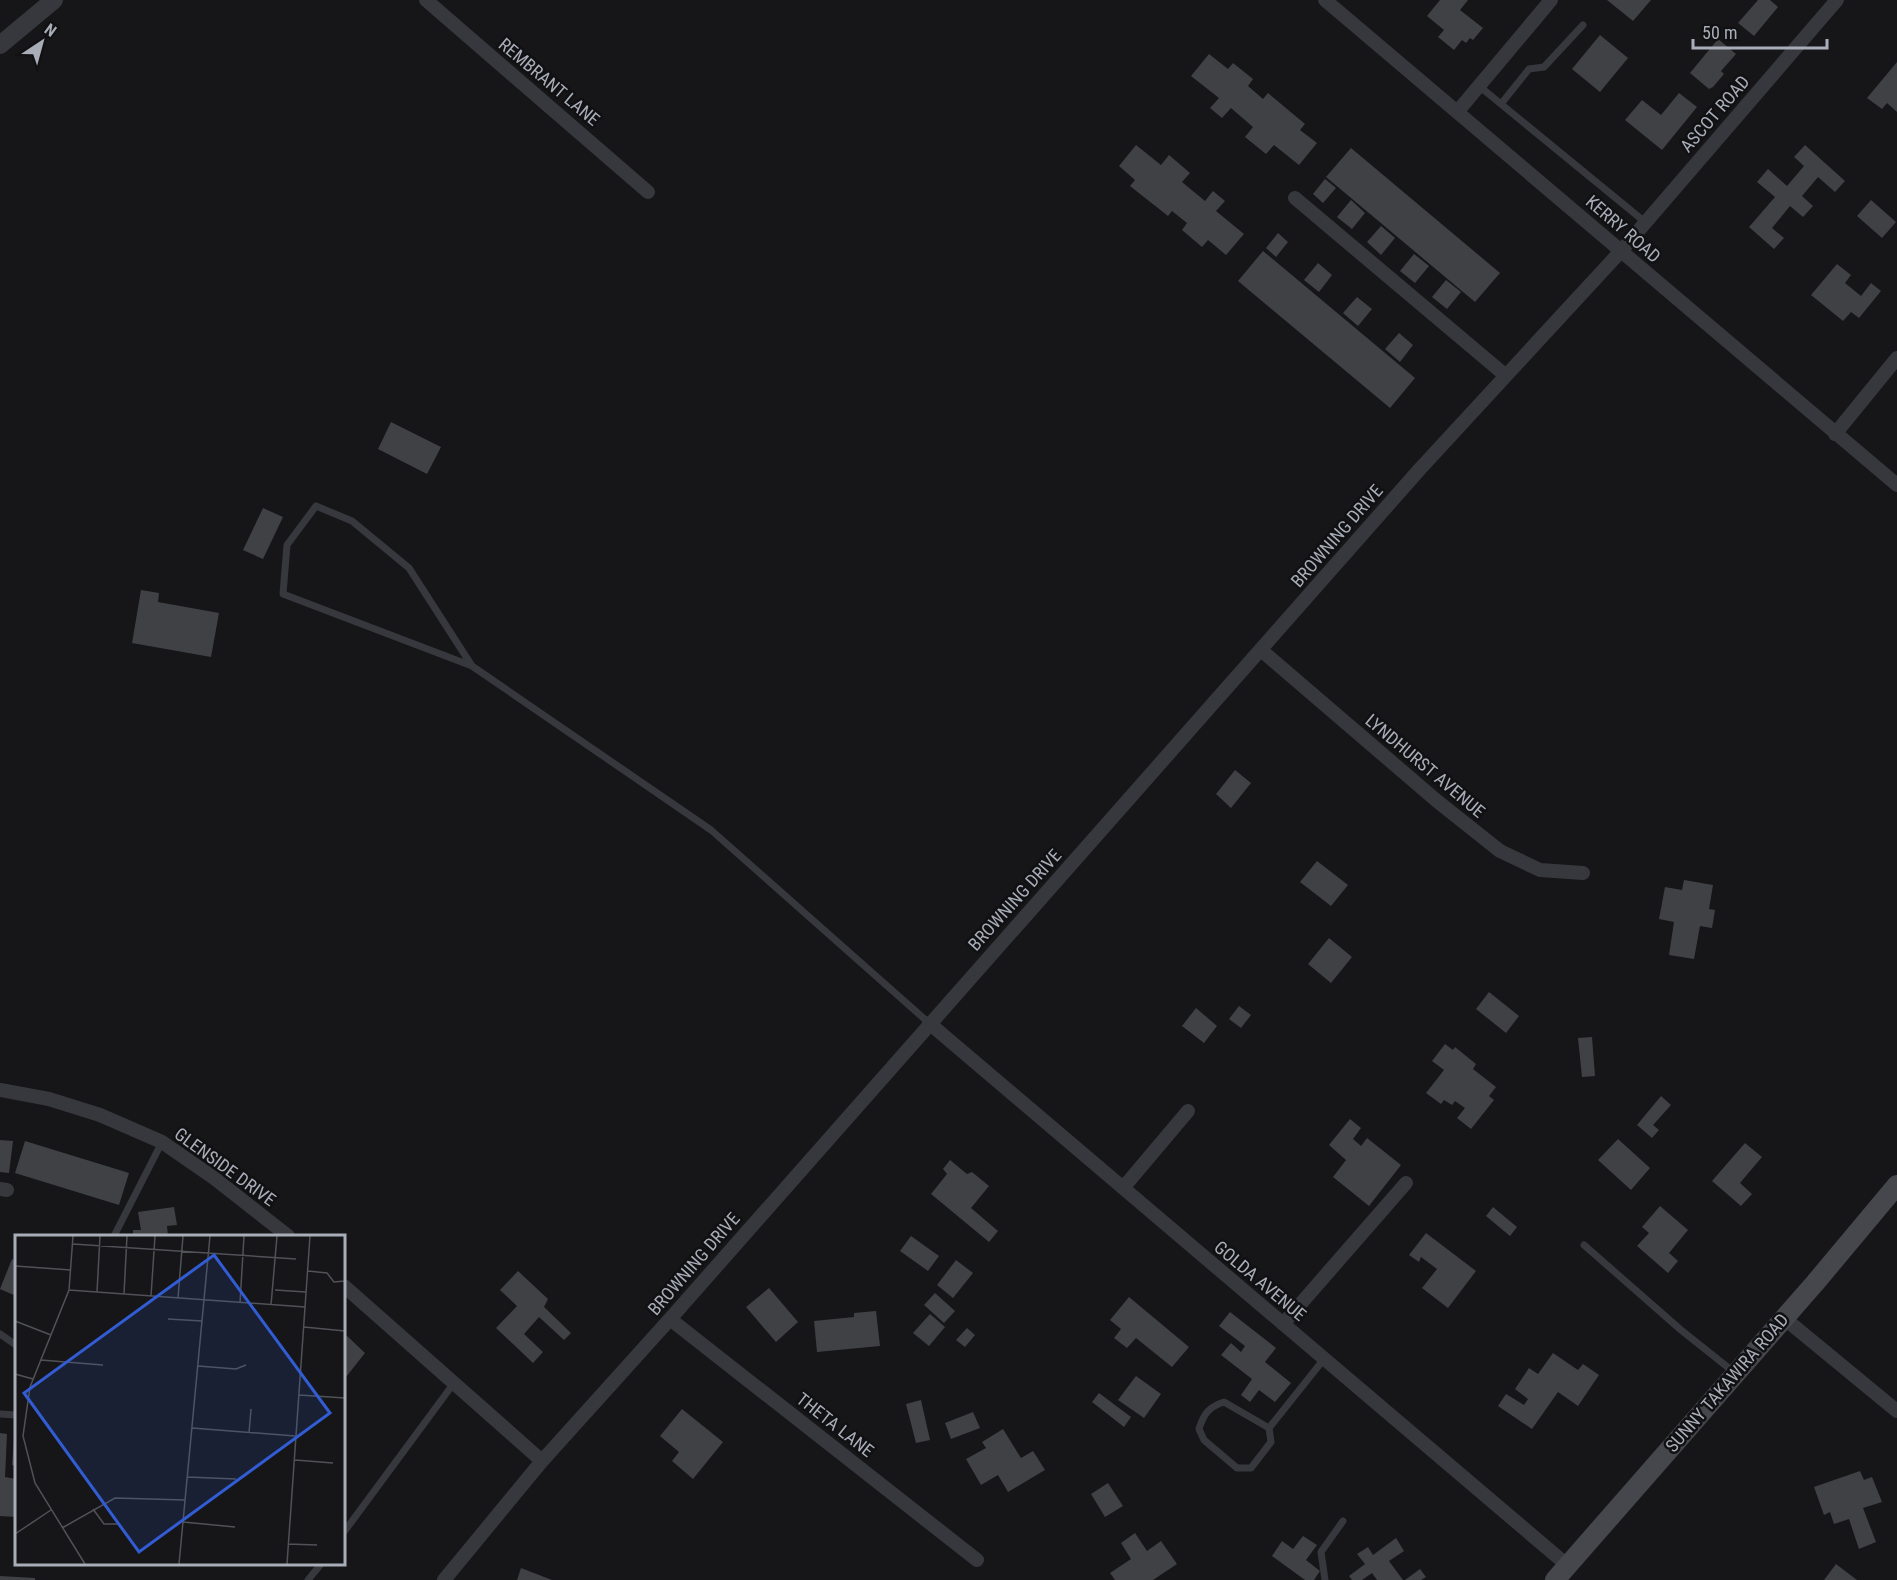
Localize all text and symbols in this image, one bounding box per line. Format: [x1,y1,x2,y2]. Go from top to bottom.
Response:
north arrow [12,12,72,72]
scale bar [1693,12,1826,50]
text: N [41,20,60,41]
text: 50 m [1702,22,1737,43]
street label: REMBRANT LANE [495,33,604,130]
street label: ASCOT ROAD [1676,71,1754,156]
street label: KERRY ROAD [1582,191,1665,267]
street label: BROWNING DRIVE [1286,480,1387,591]
street label: LYNDHURST AVENUE [1361,710,1489,822]
street label: BROWNING DRIVE [964,845,1066,955]
street label: GLENSIDE DRIVE [171,1123,280,1210]
street label: BROWNING DRIVE [643,1208,744,1319]
inset map [15,1235,345,1565]
street label: GOLDA AVENUE [1210,1236,1311,1325]
street label: SUNNY TAKAWIRA ROAD [1661,1309,1792,1456]
street label: THETA LANE [793,1388,878,1461]

